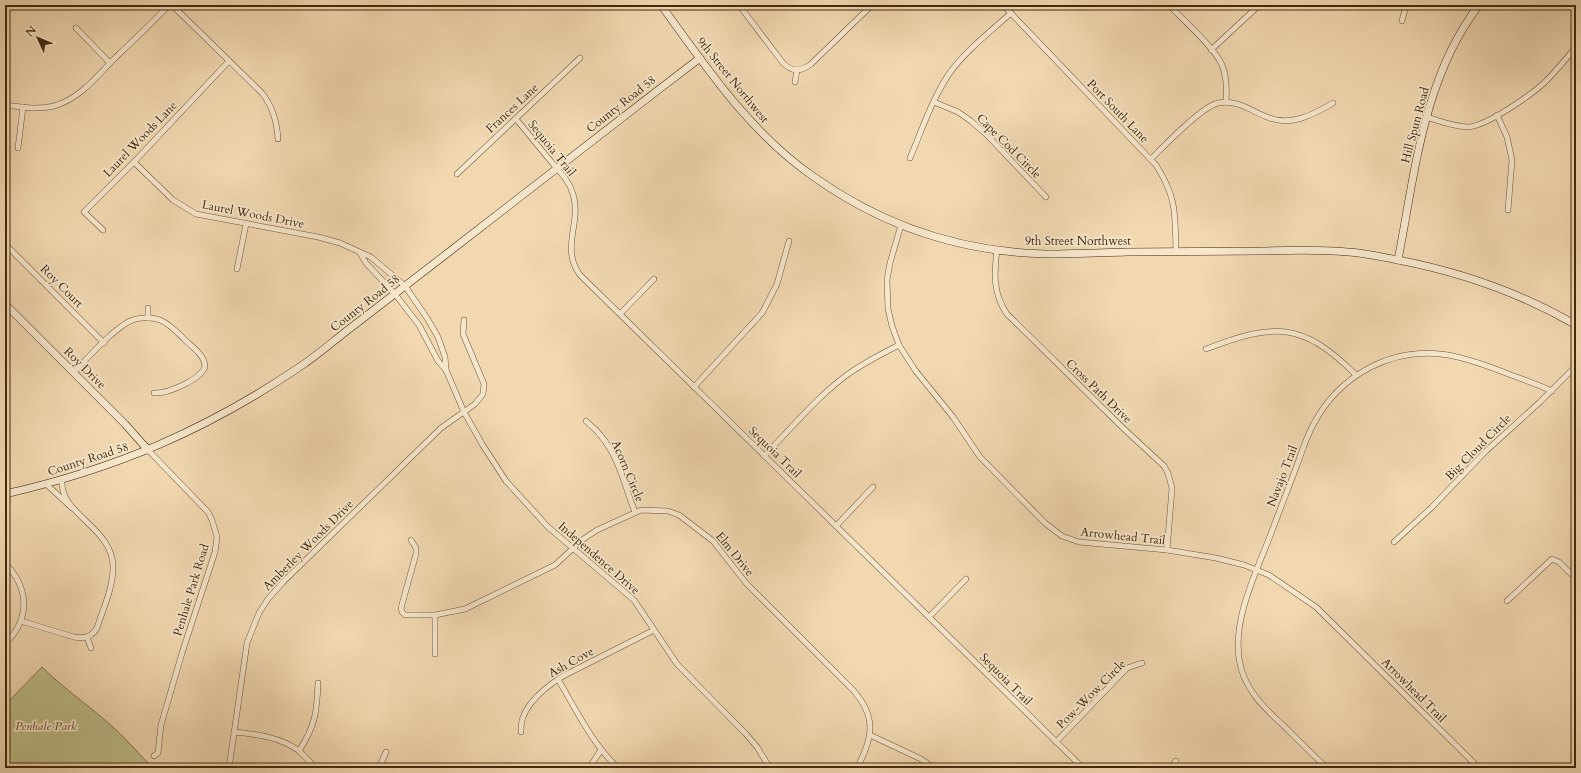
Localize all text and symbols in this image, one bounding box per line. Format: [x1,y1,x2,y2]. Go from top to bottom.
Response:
north arrow [18,18,58,58]
text: N [22,22,40,40]
street label: 9th Street Northwest [693,34,773,126]
street label: County Road 58 [583,72,659,136]
street label: Port South Lane [1084,76,1152,146]
street label: Frances Lane [482,80,542,136]
street label: Hill Spun Road [1397,85,1433,165]
street label: Laurel Woods Lane [100,98,180,180]
street label: Cape Cod Circle [973,110,1045,182]
street label: Sequoia Trail [525,117,579,179]
street label: Laurel Woods Drive [200,196,306,232]
street label: 9th Street Northwest [1025,233,1131,249]
street label: Roy Court [37,261,87,311]
street label: County Road 58 [327,271,403,335]
street label: Roy Drive [60,343,110,393]
street label: Cross Path Drive [1062,355,1136,427]
street label: Big Cloud Circle [1441,410,1515,484]
street label: Sequoia Trail [745,423,805,481]
street label: County Road 58 [45,438,131,480]
street label: Acorn Circle [608,438,648,504]
street label: Navajo Trail [1263,443,1301,509]
street label: Amberley Woods Drive [259,496,357,594]
street label: Independence Drive [555,518,643,598]
street label: Arrowhead Trail [1080,524,1166,548]
street label: Elm Drive [712,528,758,580]
street label: Penhale Park Road [169,541,213,638]
street label: Ash Cove [545,643,597,681]
street label: Sequoia Trail [976,649,1036,709]
street label: Arrowhead Trail [1378,654,1450,726]
street label: Pow-Wow Circle [1053,656,1129,732]
park label: Penhale Park [15,718,77,734]

